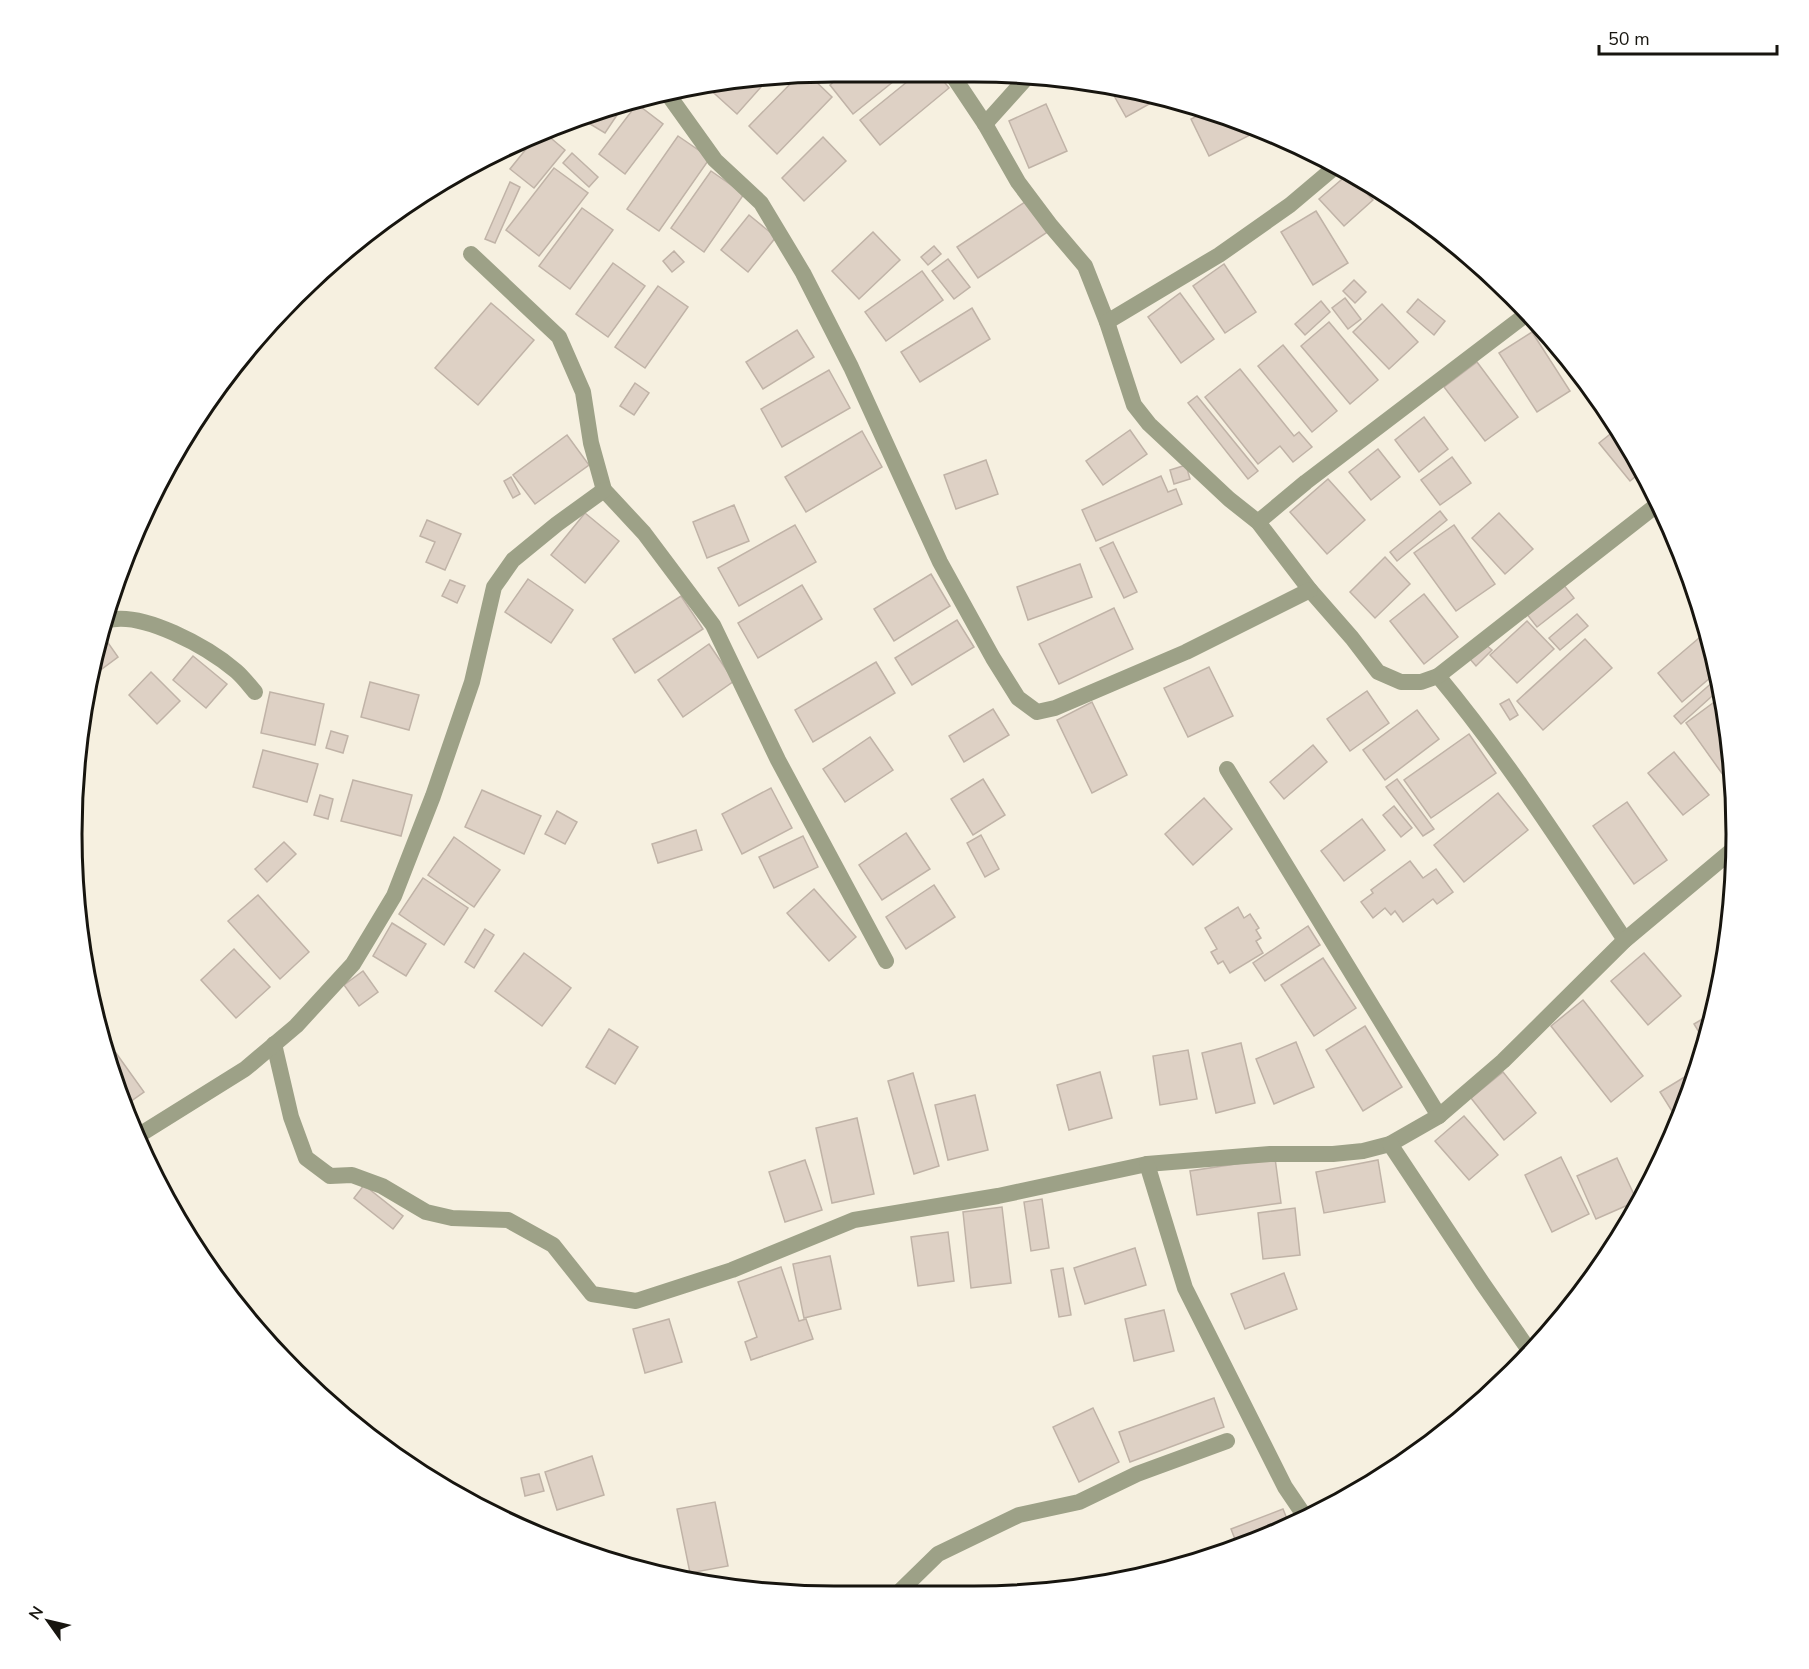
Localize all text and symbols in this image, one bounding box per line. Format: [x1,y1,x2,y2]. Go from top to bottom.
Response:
scale bar [1599,18,1778,56]
text: 50 m [1608,27,1650,51]
north arrow [18,1591,78,1651]
text: N [24,1602,49,1624]

